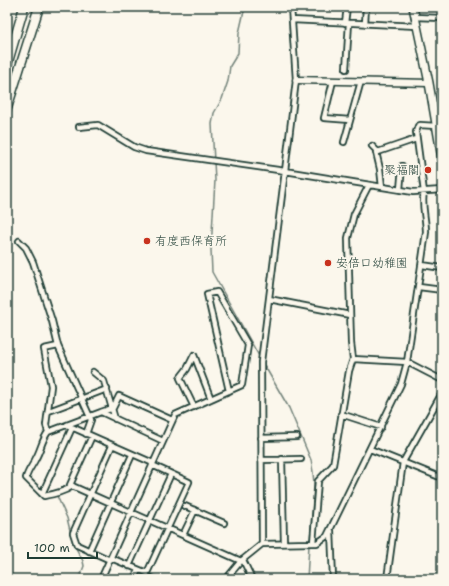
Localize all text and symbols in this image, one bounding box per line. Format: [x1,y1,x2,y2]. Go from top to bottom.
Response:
place label: 聚福閣 [384,162,420,178]
marker: 聚福閣 [423,165,433,175]
place label: 有度西保育所 [155,233,227,249]
marker: 有度西保育所 [142,236,152,246]
place label: 安倍口幼稚園 [336,255,408,271]
marker: 安倍口幼稚園 [323,258,333,268]
scale bar [28,534,97,560]
text: 100 m [34,540,70,556]

